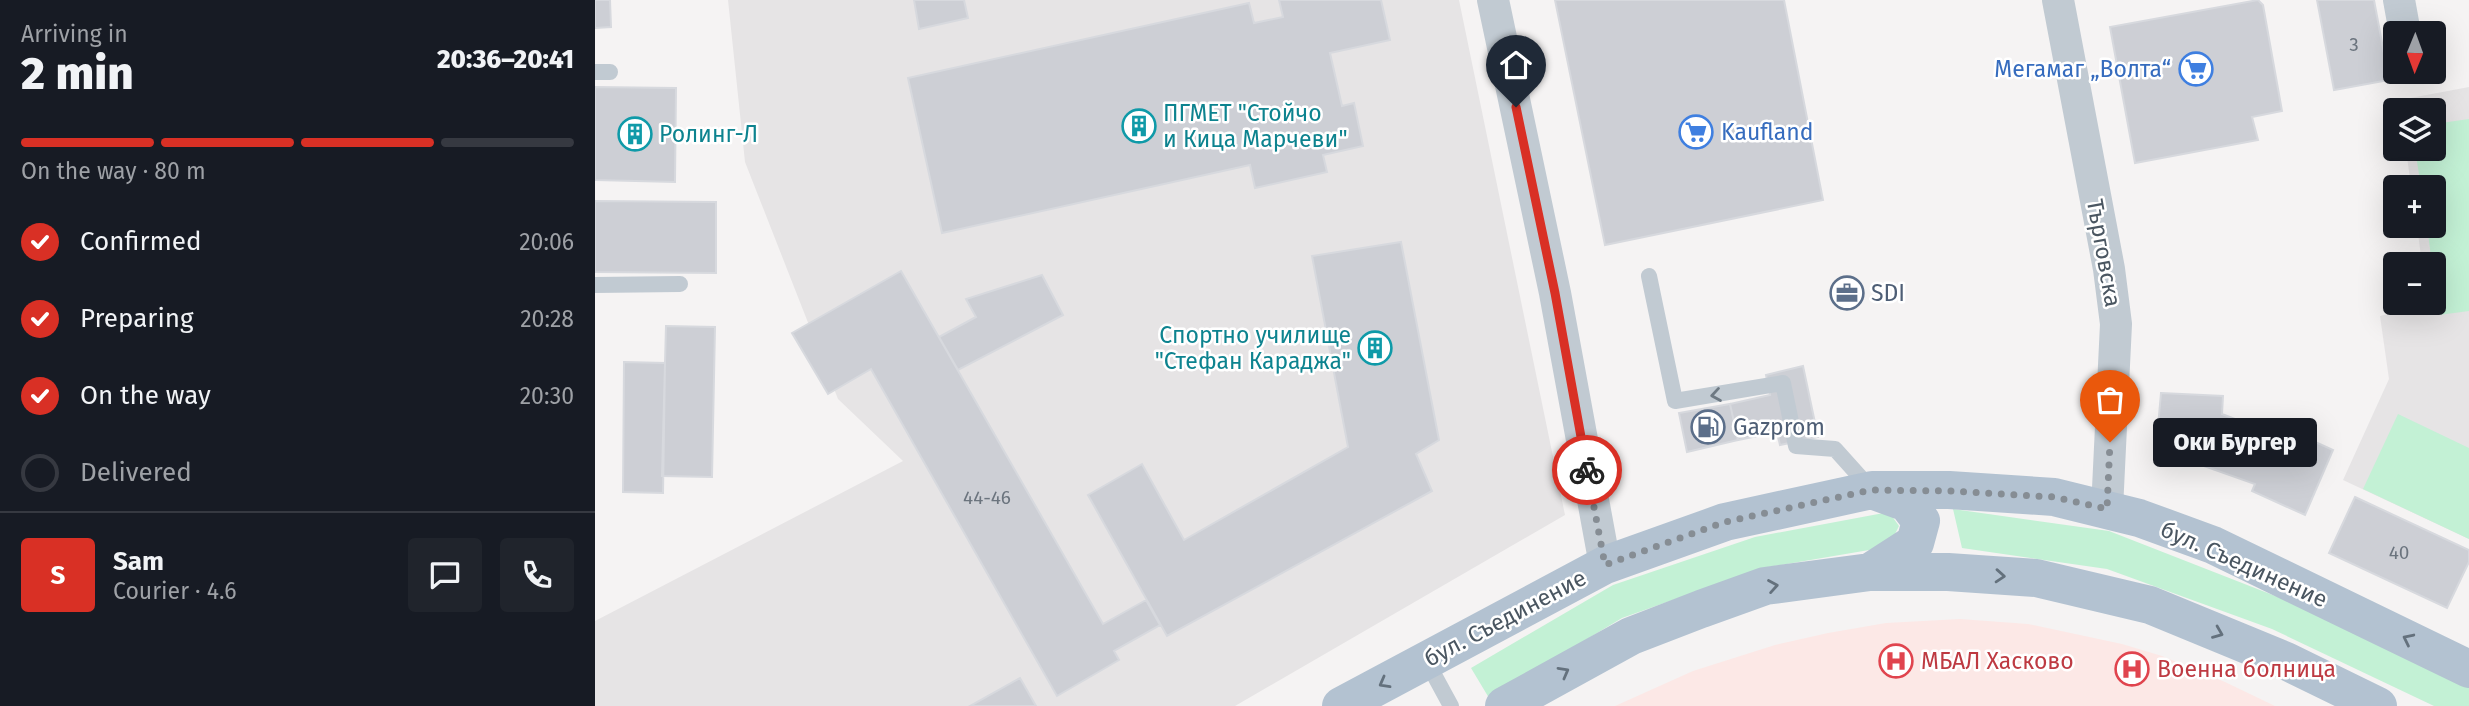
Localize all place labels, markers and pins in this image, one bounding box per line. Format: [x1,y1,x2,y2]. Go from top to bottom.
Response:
pin [1486,35,1546,107]
supermarket icon: Мегамаг „Волта“ [2177,50,2215,88]
place label: Мегамаг „Волта“ [1994,55,2171,83]
place label: ПГМЕТ "Стойчо и Кица Марчеви" [1163,99,1348,153]
building icon: ПГМЕТ "Стойчо и Кица Марчеви" [1120,107,1158,145]
supermarket icon: Kaufland [1677,113,1715,151]
building icon: Ролинг-Л [616,115,654,153]
place label: Kaufland [1721,118,1814,146]
place label: Ролинг-Л [659,120,758,148]
office icon: SDI [1828,274,1866,312]
place label: SDI [1871,279,1905,307]
place label: Спортно училище "Стефан Караджа" [1155,321,1351,375]
building icon: Спортно училище "Стефан Караджа" [1356,329,1394,367]
pin [2080,370,2140,442]
fuel station icon: Gazprom [1689,408,1727,446]
place label: Gazprom [1733,413,1825,441]
callout: Оки Бургер [2152,418,2317,466]
hospital icon: МБАЛ Хасково [1877,642,1915,680]
place label: МБАЛ Хасково [1921,647,2074,675]
hospital icon: Военна болница [2113,650,2151,688]
place label: Военна болница [2157,655,2336,683]

